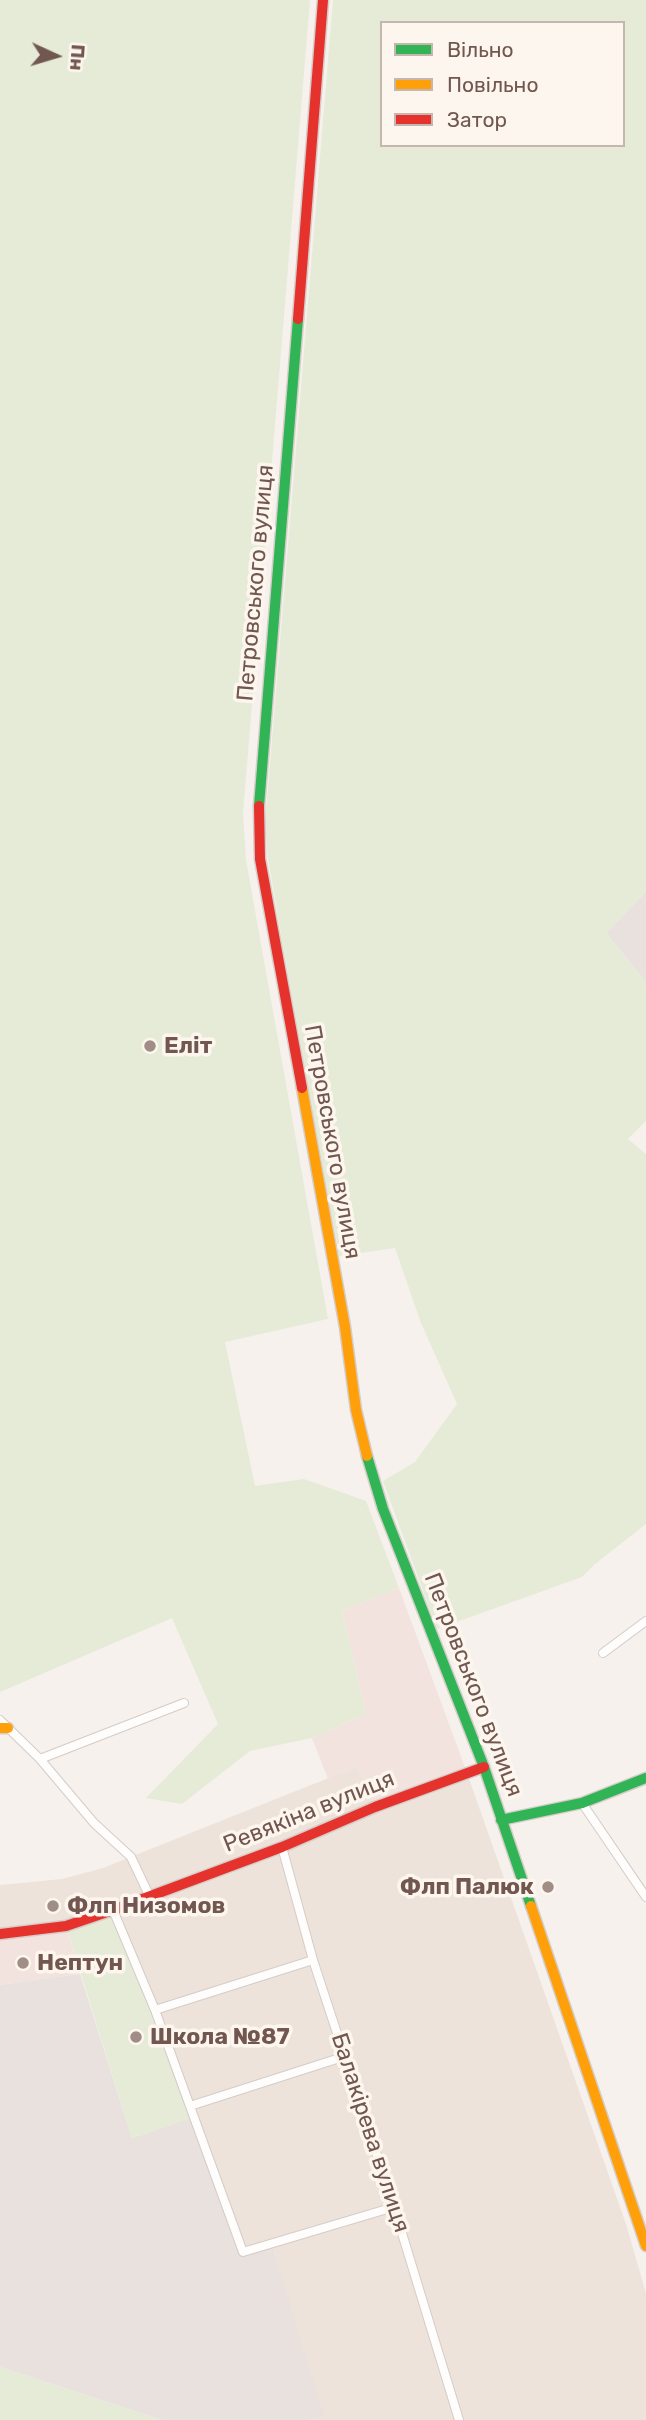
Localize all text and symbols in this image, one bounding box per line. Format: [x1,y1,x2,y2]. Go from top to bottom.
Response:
north arrow [21,21,91,91]
legend [380,21,625,147]
text: Вільно [447,37,514,62]
text: Пн [65,44,90,71]
text: Повільно [447,72,538,97]
text: Затор [447,107,507,132]
street label: Петровського вулиця [232,464,280,702]
street label: Петровського вулиця [298,1023,366,1261]
place label: Еліт [164,1032,212,1060]
marker: Еліт [142,1038,158,1054]
street label: Петровського вулиця [418,1569,528,1801]
street label: Ревякіна вулиця [219,1765,399,1859]
place label: Флп Палюк [400,1873,534,1901]
marker: Флп Палюк [540,1879,556,1895]
place label: Флп Низомов [67,1892,225,1920]
marker: Флп Низомов [45,1898,61,1914]
place label: Нептун [37,1949,123,1977]
marker: Нептун [15,1955,31,1971]
place label: Школа №87 [150,2023,290,2051]
marker: Школа №87 [128,2029,144,2045]
street label: Балакірева вулиця [325,2030,415,2236]

